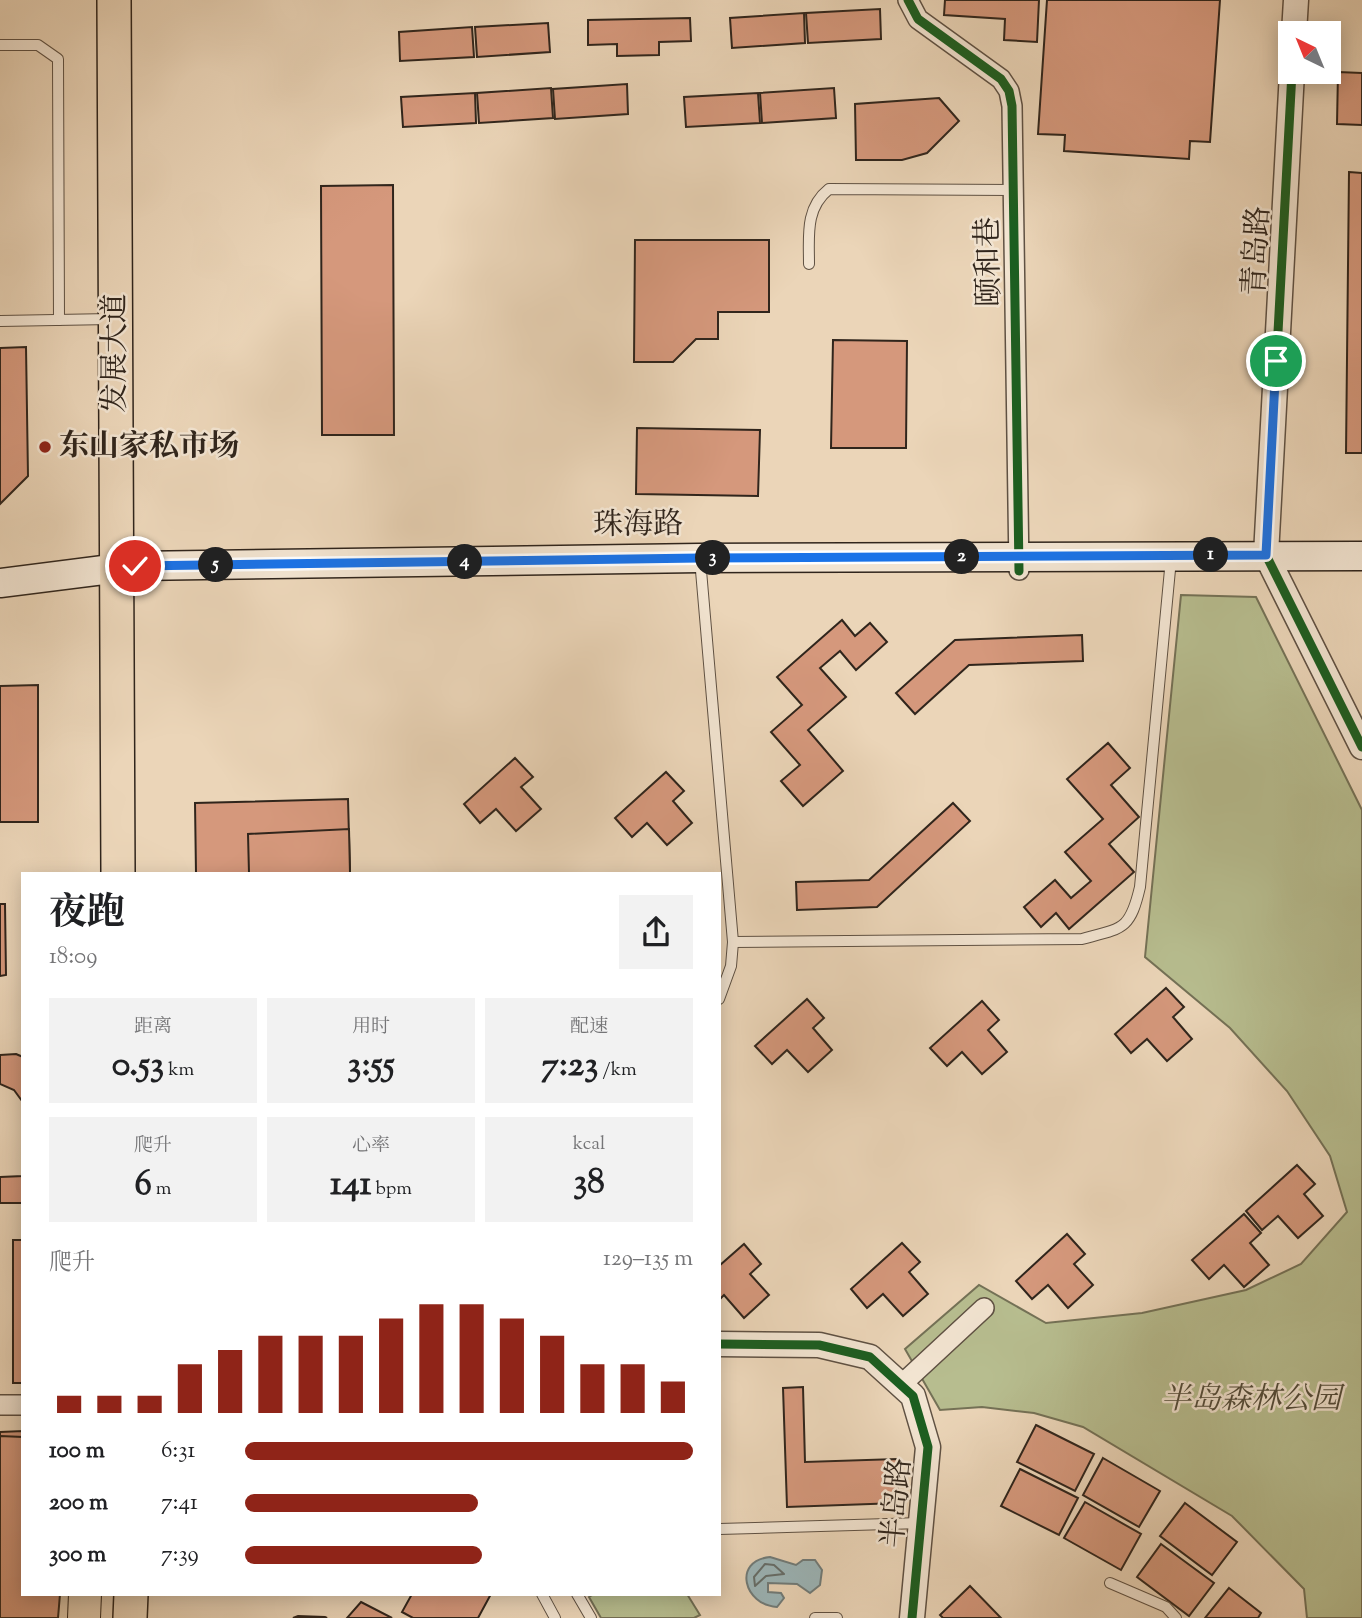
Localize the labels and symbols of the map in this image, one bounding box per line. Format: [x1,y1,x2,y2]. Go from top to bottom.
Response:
north arrow [1278,21,1340,84]
street label: 青岛路 [1234,205,1282,297]
street label: 颐和巷 [968,217,1012,307]
street label: 发展大道 [95,293,138,413]
pin [1246,331,1306,391]
place label: 东山家私市场 [59,426,239,469]
marker: 东山家私市场 [37,439,53,455]
street label: 珠海路 [593,504,683,548]
pin [105,536,165,596]
pin: 1 [1194,538,1228,572]
pin: 3 [696,540,730,576]
pin: 2 [944,540,979,574]
pin: 4 [448,544,482,580]
pin: 5 [198,548,234,582]
park label: 半岛森林公园 [1161,1379,1345,1422]
street label: 半岛路 [873,1456,923,1550]

